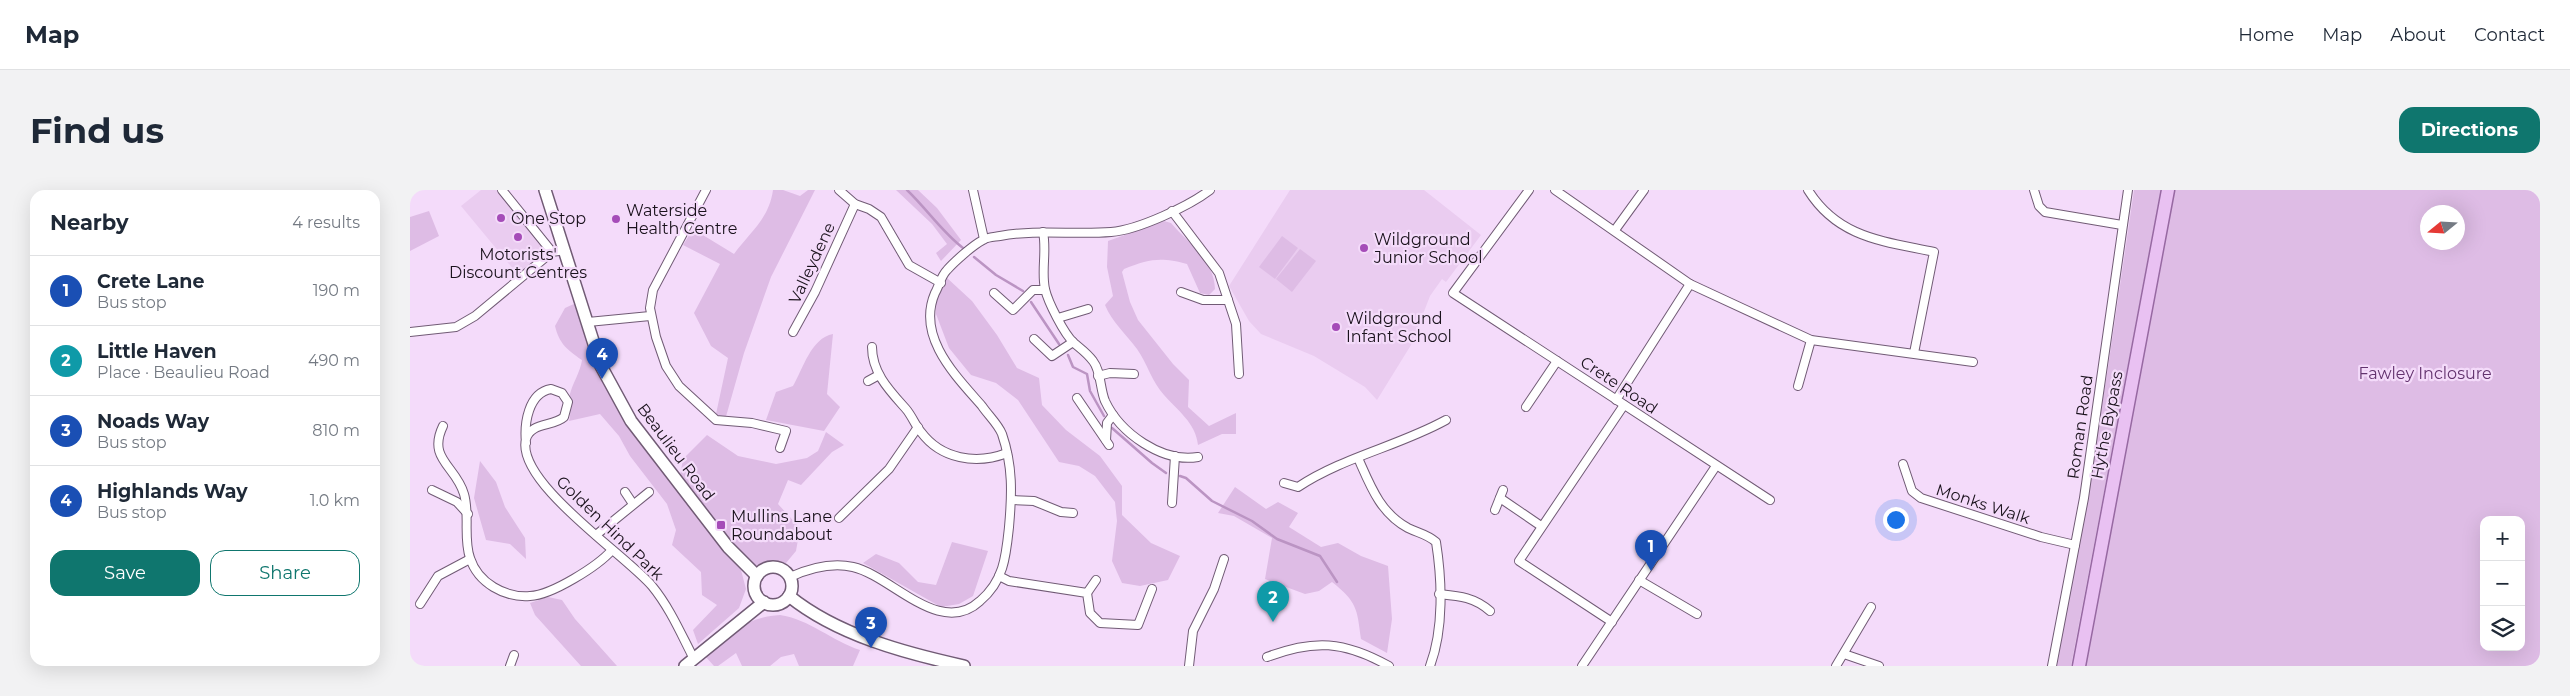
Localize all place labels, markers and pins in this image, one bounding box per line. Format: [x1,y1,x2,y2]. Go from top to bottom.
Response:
place label: Waterside Health Centre [626,201,737,238]
place label: One Stop [511,209,586,228]
marker: One Stop [495,212,507,224]
marker: Waterside Health Centre [610,213,622,225]
place label: Wildground Junior School [1373,230,1482,267]
marker: Motorists' Discount Centres [512,231,524,243]
marker: Wildground Junior School [1358,242,1370,254]
place label: Motorists' Discount Centres [449,245,587,282]
place label: Wildground Infant School [1346,309,1452,346]
marker: Wildground Infant School [1330,321,1342,333]
pin: 4 [586,338,618,379]
place label: Mullins Lane Roundabout [731,507,833,544]
marker: Mullins Lane Roundabout [715,519,727,531]
pin: 1 [1635,530,1667,571]
pin: 2 [1257,581,1289,622]
pin: 3 [855,607,887,648]

